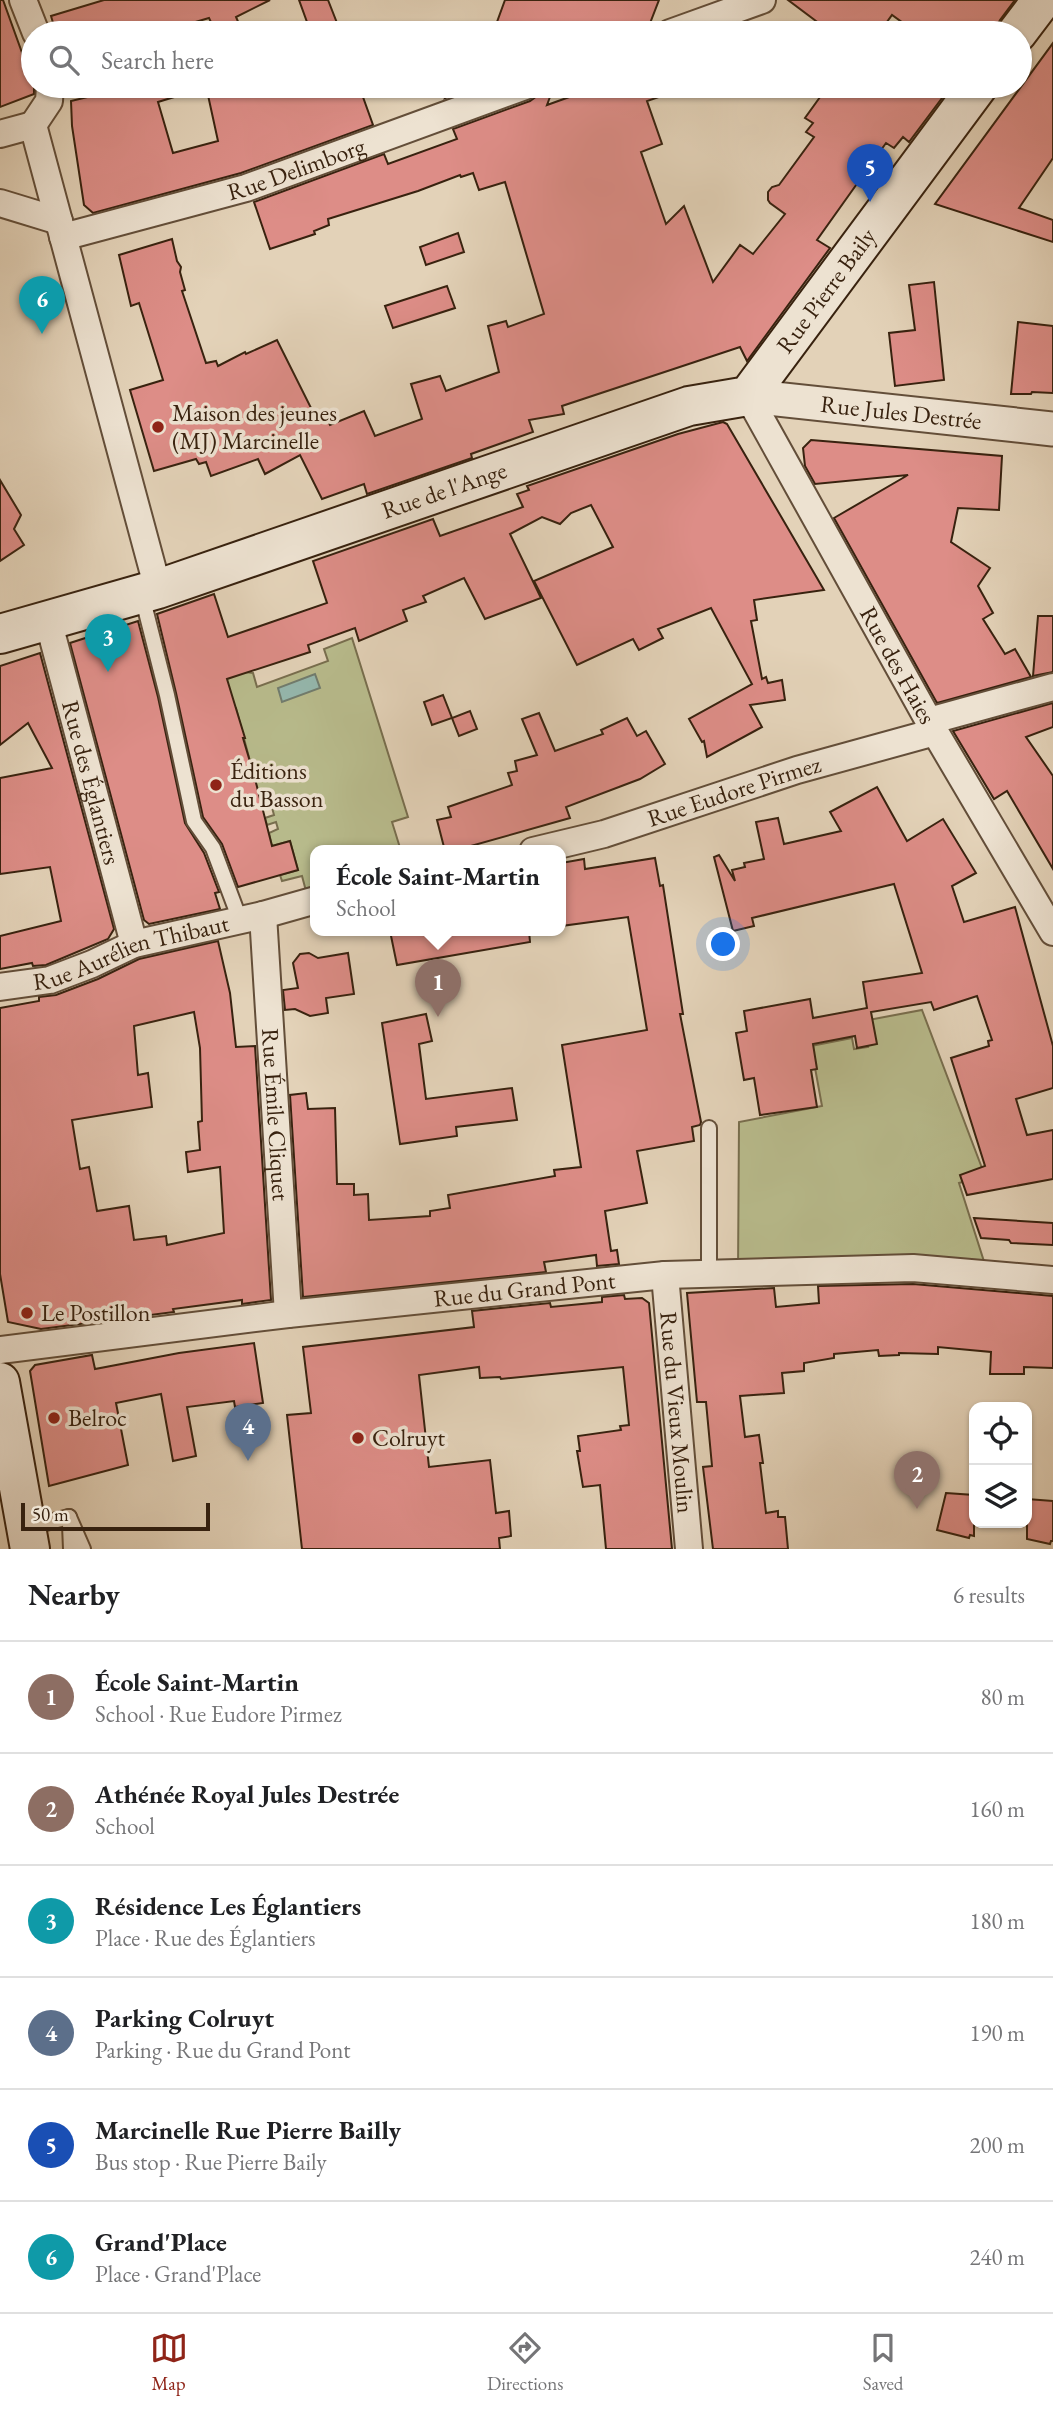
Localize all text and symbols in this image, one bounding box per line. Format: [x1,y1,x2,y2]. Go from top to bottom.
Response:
search box [21,21,1032,98]
icon: search [45,41,83,79]
text: Search here [101,43,214,77]
street label: Rue Delimborg [224,130,370,207]
pin: 5 [847,144,893,202]
street label: Rue Pierre Baily [769,221,883,359]
pin: 6 [19,276,65,334]
street label: Rue Jules Destrée [819,388,983,436]
place label: Maison des jeunes (MJ) Marcinelle [172,397,337,456]
marker: Maison des jeunes (MJ) Marcinelle [150,419,166,435]
street label: Rue de l'Ange [378,454,511,526]
street label: Rue des Haies [853,600,943,729]
pin: 3 [85,614,131,672]
street label: Rue des Églantiers [55,697,128,868]
street label: Rue Eudore Pirmez [643,748,824,834]
place label: Éditions du Basson [230,755,324,814]
marker: Éditions du Basson [208,777,224,793]
popup [310,845,566,936]
text: École Saint-Martin [336,859,540,893]
text: School [336,893,396,923]
street label: Rue Aurélien Thibaut [31,907,232,997]
your location [706,927,740,961]
pin: 1 [415,959,461,1017]
street label: Rue Émile Cliquet [255,1027,297,1202]
street label: Rue du Grand Pont [432,1264,617,1314]
place label: Le Postillon [41,1297,151,1328]
marker: Le Postillon [19,1305,35,1321]
street label: Rue du Vieux Moulin [653,1310,702,1515]
place label: Belroc [68,1402,127,1433]
map controls [969,1402,1032,1528]
button: locate [969,1402,1032,1465]
pin: 4 [225,1403,271,1461]
marker: Belroc [46,1410,62,1426]
place label: Colruyt [372,1422,445,1453]
marker: Colruyt [350,1430,366,1446]
pin: 2 [894,1451,940,1509]
button: layers [969,1465,1032,1528]
scale bar [21,1500,210,1532]
text: 50 m [32,1502,69,1527]
text: Nearby [28,1575,120,1614]
text: 6 results [953,1580,1025,1610]
text: École Saint-Martin [95,1665,299,1699]
text: 1 [45,1682,57,1712]
text: 80 m [980,1682,1025,1712]
text: School · Rue Eudore Pirmez [95,1699,342,1729]
text: Athénée Royal Jules Destrée [95,1777,399,1811]
text: 2 [45,1794,57,1824]
text: 160 m [969,1794,1025,1824]
text: School [95,1811,155,1841]
text: Résidence Les Églantiers [95,1889,361,1923]
text: 3 [45,1906,57,1936]
text: 180 m [969,1906,1025,1936]
text: Place · Rue des Églantiers [95,1923,316,1953]
text: Parking Colruyt [95,2001,274,2035]
text: 4 [45,2018,57,2048]
text: 190 m [969,2018,1025,2048]
text: Parking · Rue du Grand Pont [95,2035,351,2065]
text: Marcinelle Rue Pierre Bailly [95,2113,401,2147]
text: 5 [45,2130,57,2160]
text: 200 m [969,2130,1025,2160]
text: Bus stop · Rue Pierre Baily [95,2147,327,2177]
text: Grand'Place [95,2225,227,2259]
text: 6 [45,2242,57,2272]
text: 240 m [969,2242,1025,2272]
text: Place · Grand'Place [95,2259,261,2289]
tab: Map [150,2329,188,2396]
tab: Directions [487,2329,563,2396]
tab: Saved [863,2329,903,2396]

